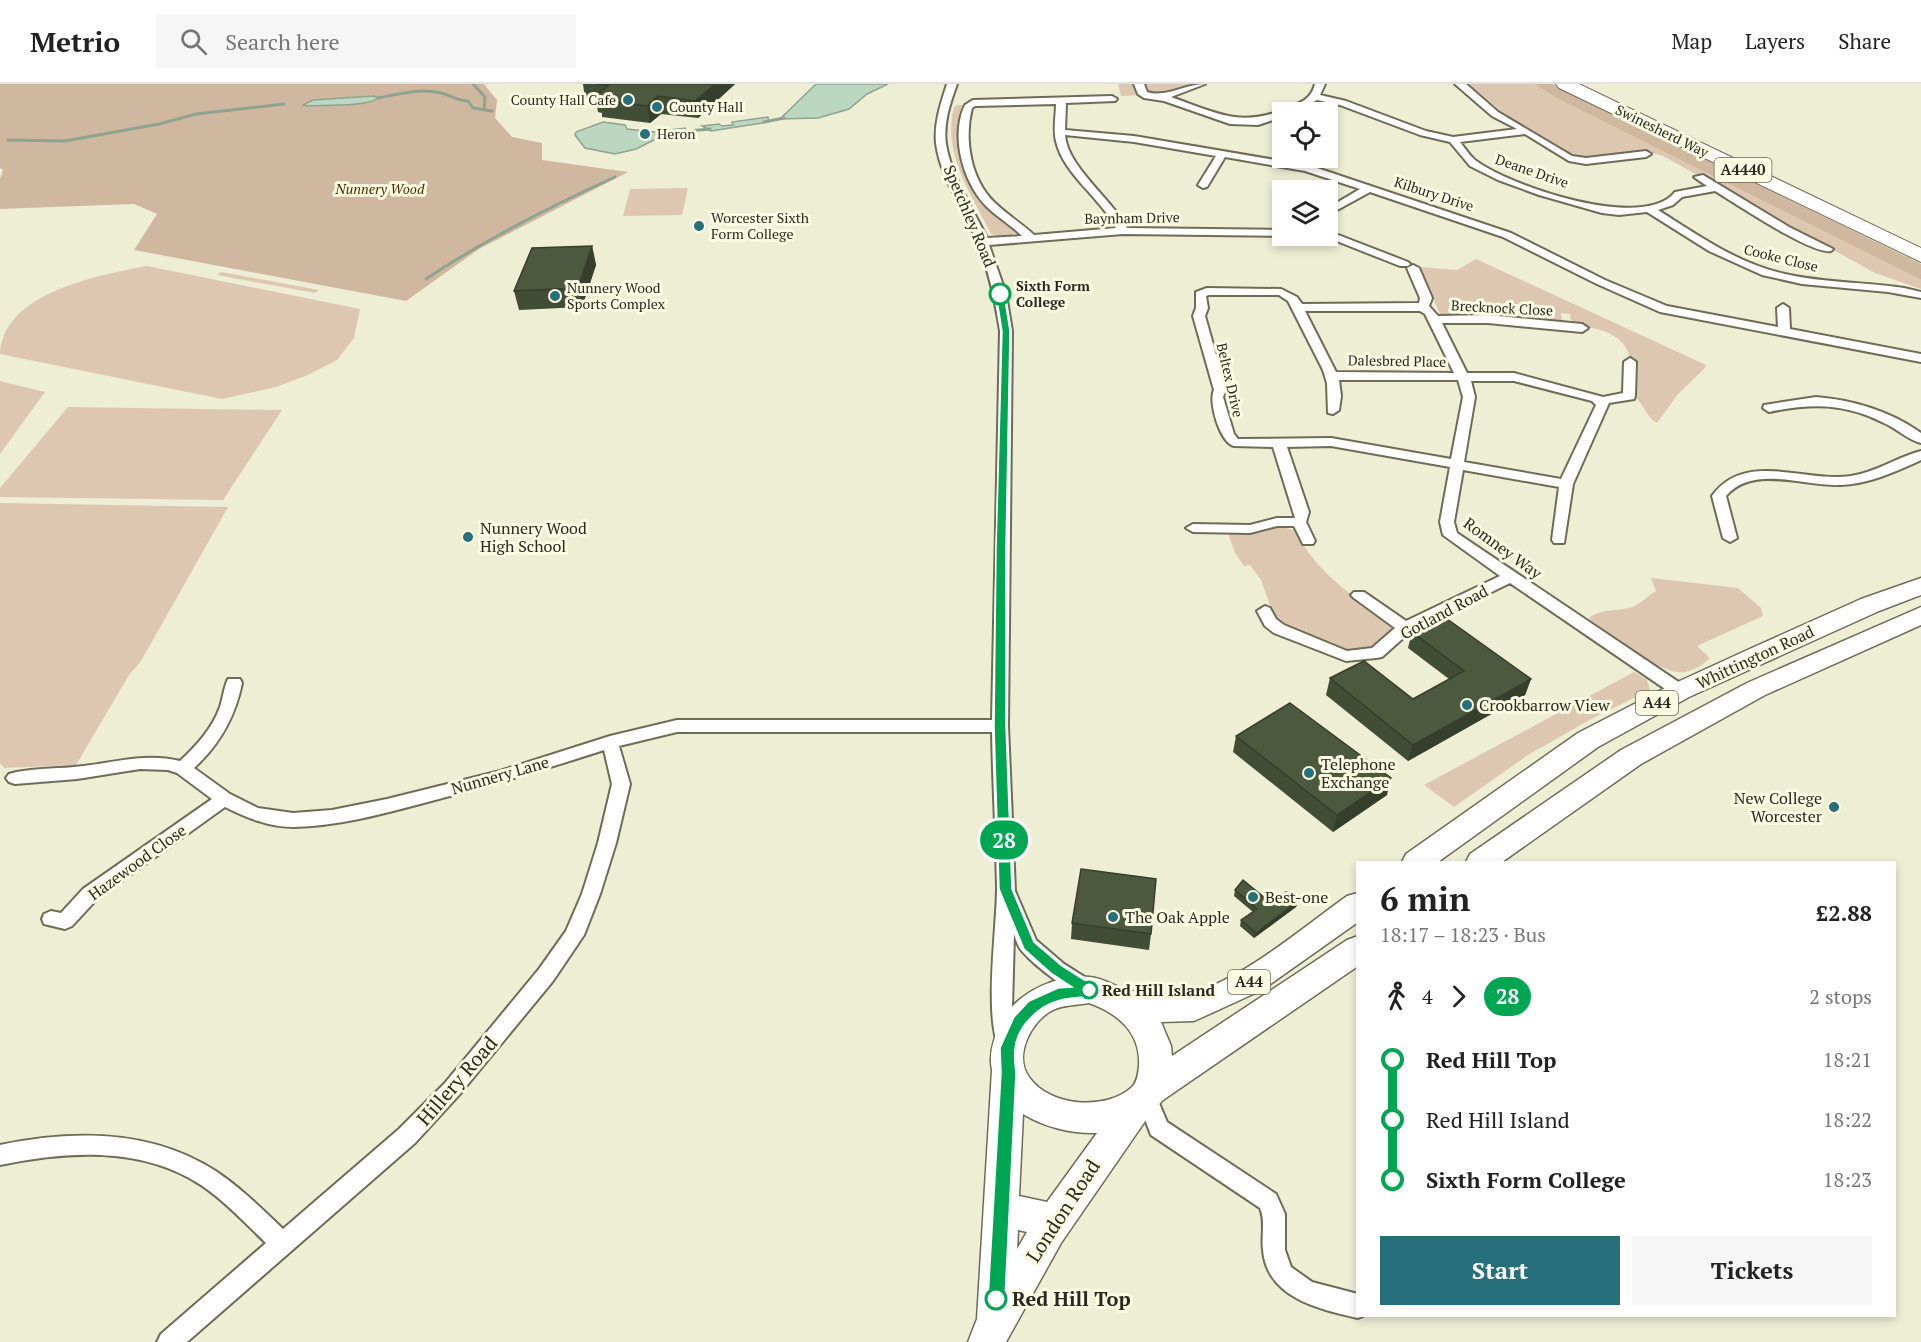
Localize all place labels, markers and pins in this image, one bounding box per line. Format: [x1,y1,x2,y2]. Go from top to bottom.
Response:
place label: County Hall Cafe [511,90,616,109]
marker: County Hall Cafe [621,93,635,107]
place label: County Hall [669,97,743,116]
marker: County Hall [650,100,664,114]
place label: Heron [657,124,696,143]
marker: Heron [638,127,652,141]
place label: Worcester Sixth Form College [711,208,809,243]
marker: Worcester Sixth Form College [692,219,706,233]
place label: Sixth Form College [1016,276,1090,311]
place label: Nunnery Wood Sports Complex [567,278,666,313]
marker: Sixth Form College [989,283,1011,305]
marker: Nunnery Wood Sports Complex [548,289,562,303]
place label: Nunnery Wood High School [480,517,587,557]
marker: Nunnery Wood High School [461,530,475,544]
place label: Crookbarrow View [1479,694,1610,716]
marker: Crookbarrow View [1460,698,1474,712]
place label: Telephone Exchange [1321,753,1396,793]
marker: Telephone Exchange [1302,766,1316,780]
place label: New College Worcester [1734,787,1823,827]
marker: New College Worcester [1827,800,1841,814]
place label: Best-one [1265,886,1328,908]
marker: Best-one [1246,890,1260,904]
place label: The Oak Apple [1125,906,1230,928]
marker: The Oak Apple [1106,910,1120,924]
place label: Red Hill Island [1102,979,1216,1001]
marker: Red Hill Island [1080,981,1098,999]
place label: Red Hill Top [1012,1285,1131,1312]
marker: Red Hill Top [985,1288,1007,1310]

